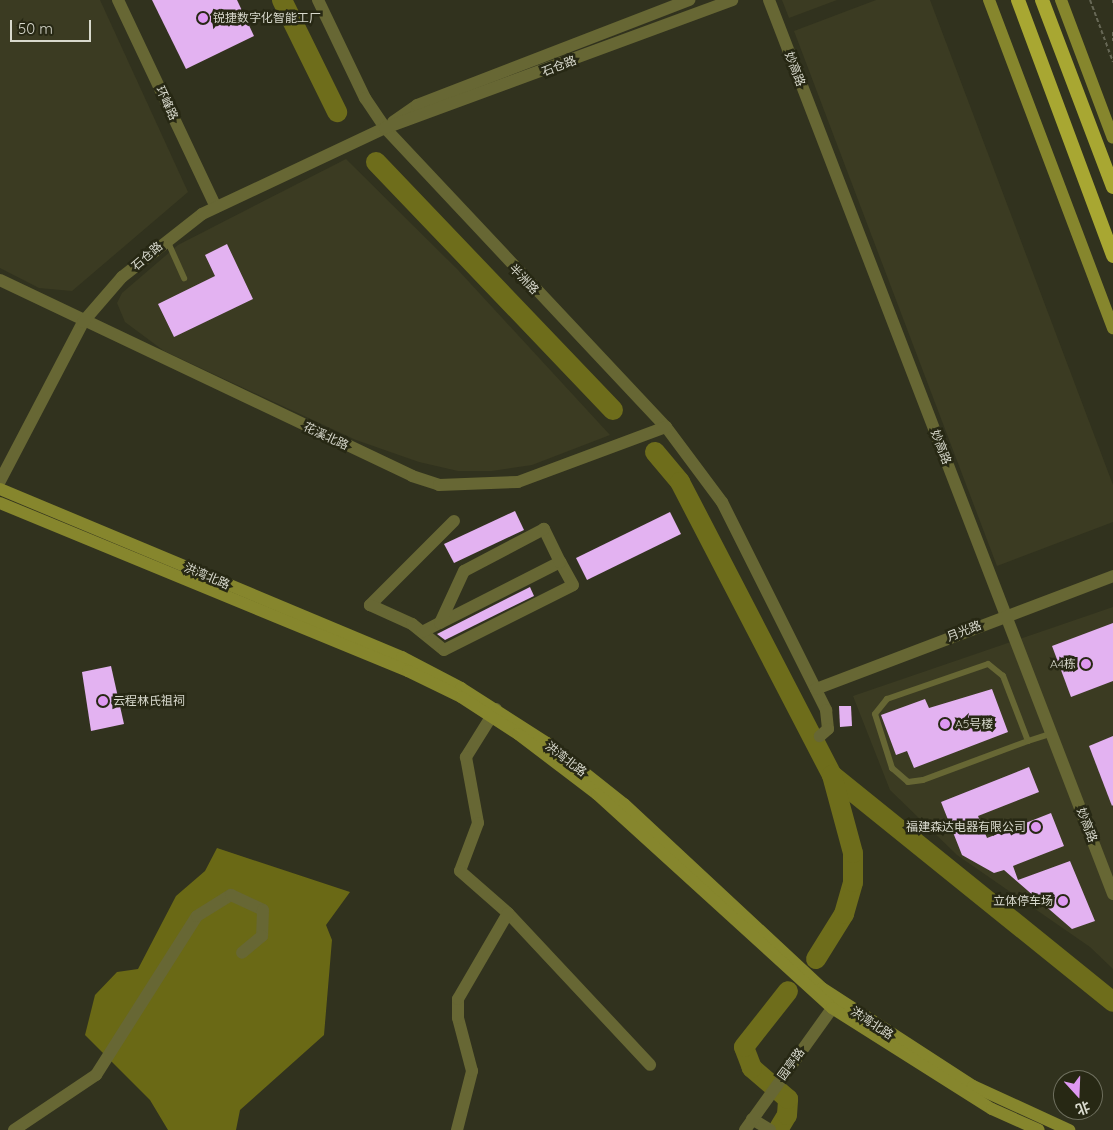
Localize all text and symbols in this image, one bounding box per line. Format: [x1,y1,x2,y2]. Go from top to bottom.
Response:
scale bar [12,10,94,42]
place label: 锐捷数字化智能工厂 [213,11,321,25]
marker: 锐捷数字化智能工厂 [197,12,209,24]
text: 50 m [18,19,53,38]
street label: 妙高路 [782,50,808,88]
street label: 石仓路 [540,53,578,79]
street label: 环峰路 [153,84,181,122]
street label: 石仓路 [129,239,165,273]
street label: 半洲路 [506,261,542,297]
street label: 花溪北路 [301,419,351,453]
street label: 妙高路 [928,428,954,466]
street label: 洪湾北路 [182,560,232,592]
street label: 月光路 [945,618,983,644]
place label: A4栋 [1050,657,1076,671]
marker: A4栋 [1080,658,1092,670]
place label: 云程林氏祖祠 [113,694,185,708]
marker: 云程林氏祖祠 [97,695,109,707]
place label: A5号楼 [955,717,993,731]
marker: A5号楼 [939,718,951,730]
street label: 洪湾北路 [543,739,589,779]
street label: 妙高路 [1074,806,1100,844]
place label: 福建森达电器有限公司 [906,820,1026,834]
marker: 福建森达电器有限公司 [1030,821,1042,833]
place label: 立体停车场 [993,894,1053,908]
marker: 立体停车场 [1057,895,1069,907]
street label: 洪湾北路 [848,1004,896,1042]
street label: 园亭路 [775,1045,807,1083]
north arrow [1053,1070,1103,1120]
text: 北 [1073,1097,1092,1119]

